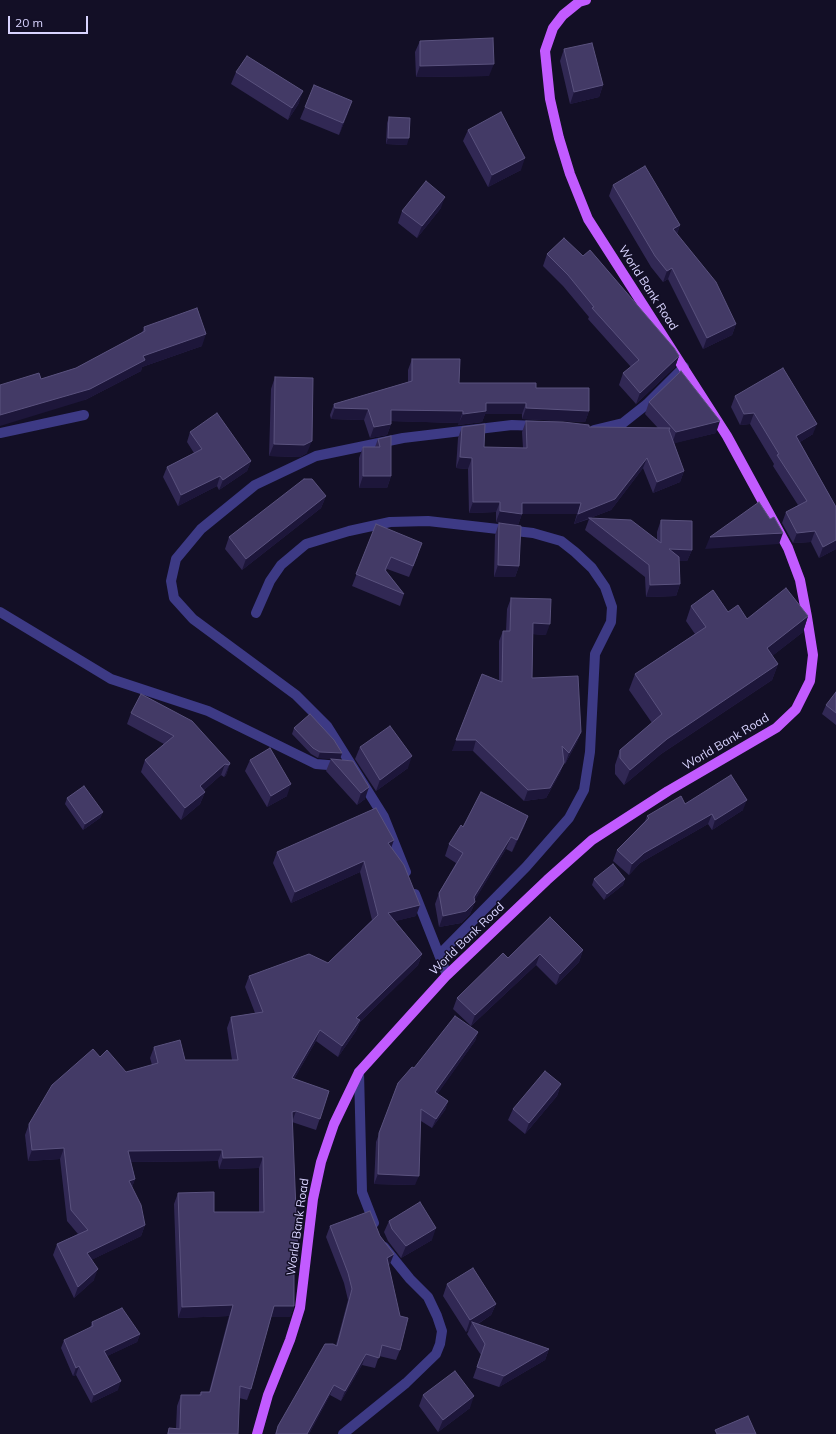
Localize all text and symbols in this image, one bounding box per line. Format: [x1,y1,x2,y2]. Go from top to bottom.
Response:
scale bar [10,8,90,34]
text: 20 m [15,15,43,30]
street label: World Bank Road [615,243,681,333]
street label: World Bank Road [680,711,772,773]
street label: World Bank Road [427,900,507,978]
street label: World Bank Road [284,1177,312,1277]

